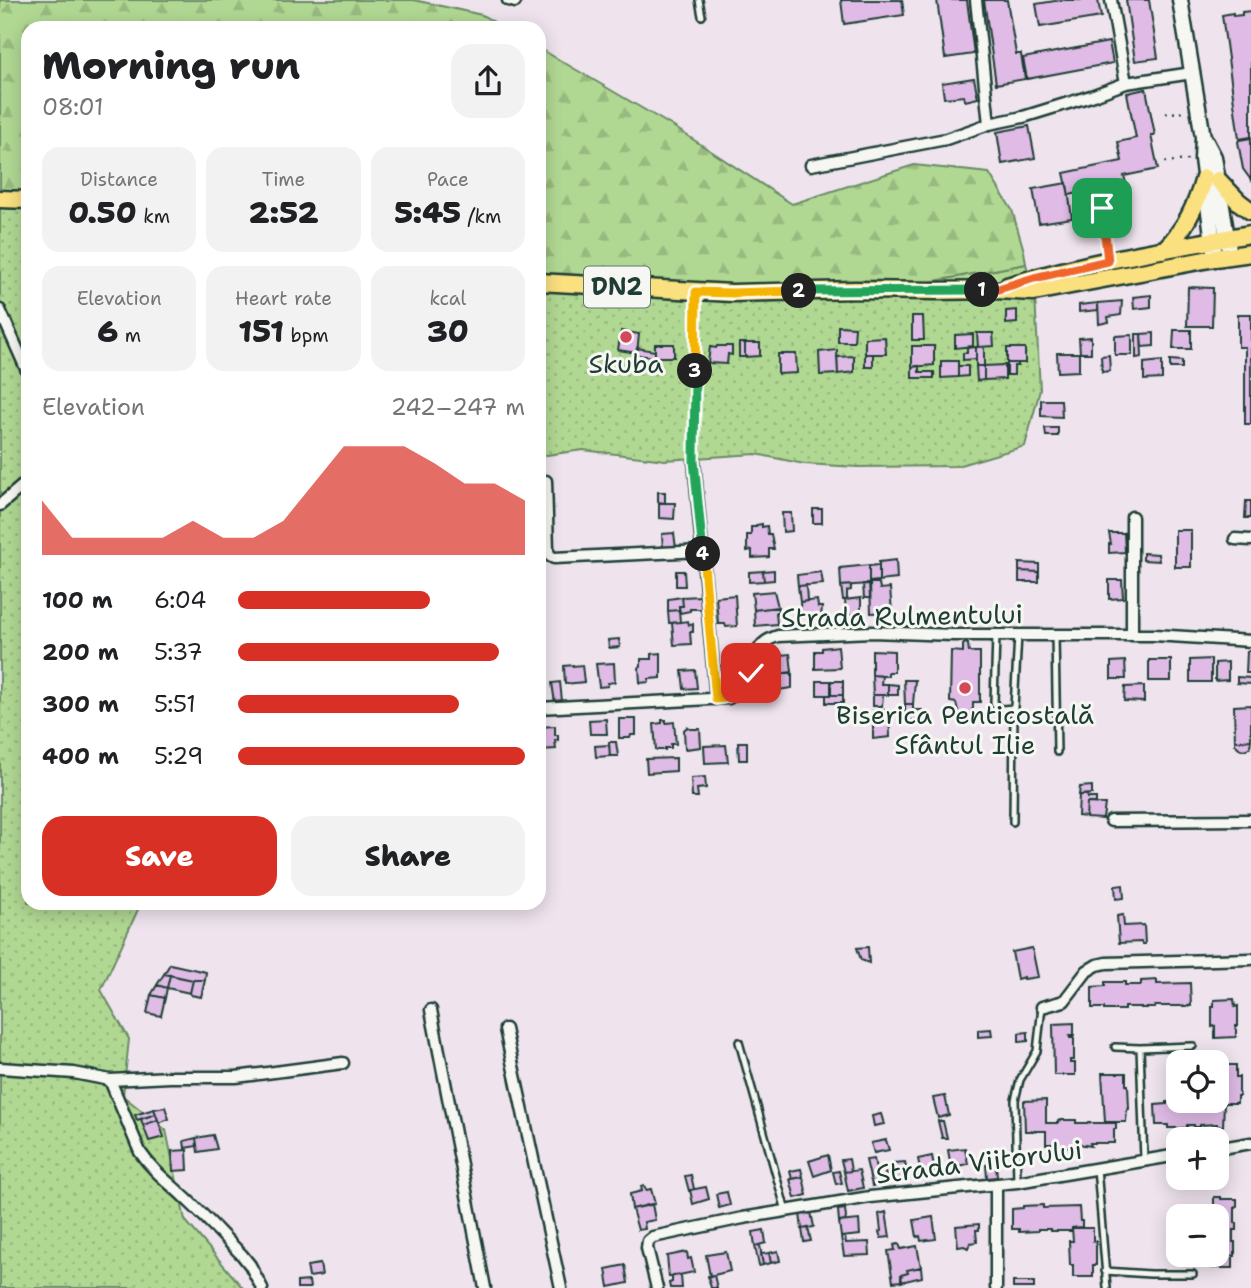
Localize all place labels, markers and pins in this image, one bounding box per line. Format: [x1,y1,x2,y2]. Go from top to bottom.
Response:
pin [1072,178,1132,238]
pin: 1 [964,272,1000,308]
pin: 2 [782,274,816,308]
marker: Skuba [618,329,634,345]
place label: Skuba [589,346,663,381]
pin: 3 [678,354,712,388]
pin: 4 [686,536,720,572]
pin [721,643,781,703]
marker: Biserica Penticostală Sfântul Ilie [957,680,973,696]
place label: Biserica Penticostală Sfântul Ilie [836,697,1094,762]

